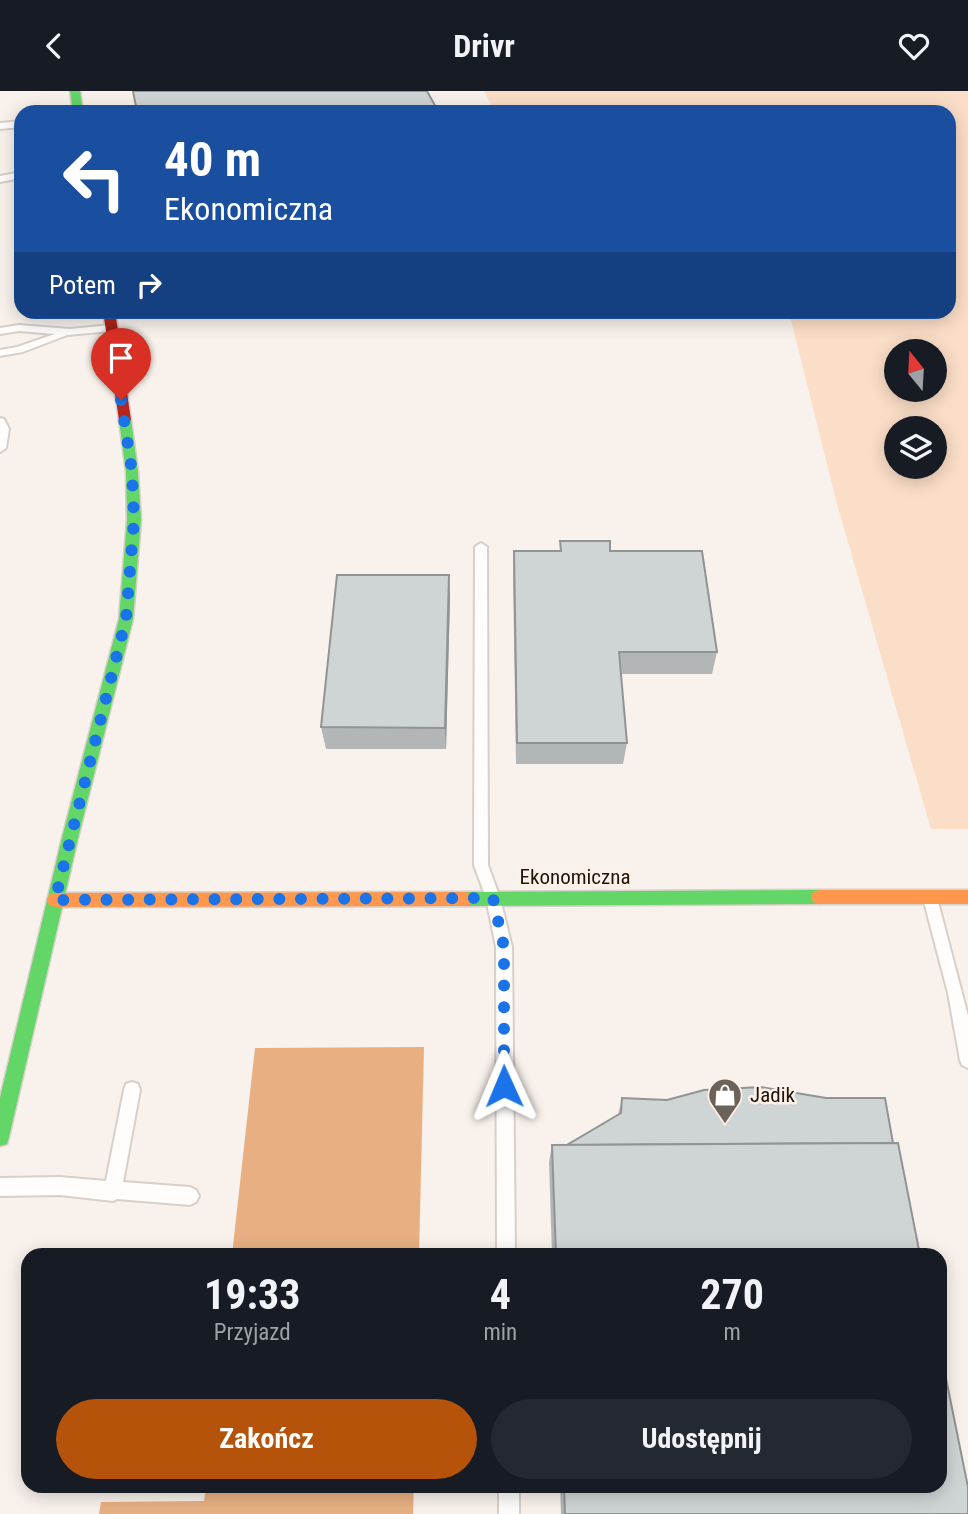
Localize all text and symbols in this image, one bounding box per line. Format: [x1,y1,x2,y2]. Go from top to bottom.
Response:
icon: back [35,27,73,65]
text: Drivr [453,27,515,65]
icon: heart [895,27,933,65]
text: 40 m [164,131,261,188]
icon: left [49,133,140,224]
text: Ekonomiczna [164,190,333,228]
icon: right [130,266,168,304]
text: Potem [49,270,116,300]
pin [91,328,151,400]
icon: arrive [102,339,140,377]
north arrow [884,339,947,403]
map controls [884,339,947,479]
button: layers [884,416,947,479]
street label: Ekonomiczna [520,865,630,889]
position arrow [467,1049,541,1123]
shop icon: Jadik [706,1076,744,1125]
place label: Jadik [750,1083,795,1107]
text: 19:33 [204,1270,300,1319]
text: 4 [490,1270,511,1319]
text: 270 [700,1270,764,1319]
text: Przyjazd [214,1319,291,1346]
text: min [483,1319,517,1346]
text: m [723,1319,741,1346]
button: Zakończ [56,1399,477,1479]
button: Udostępnij [491,1399,912,1479]

